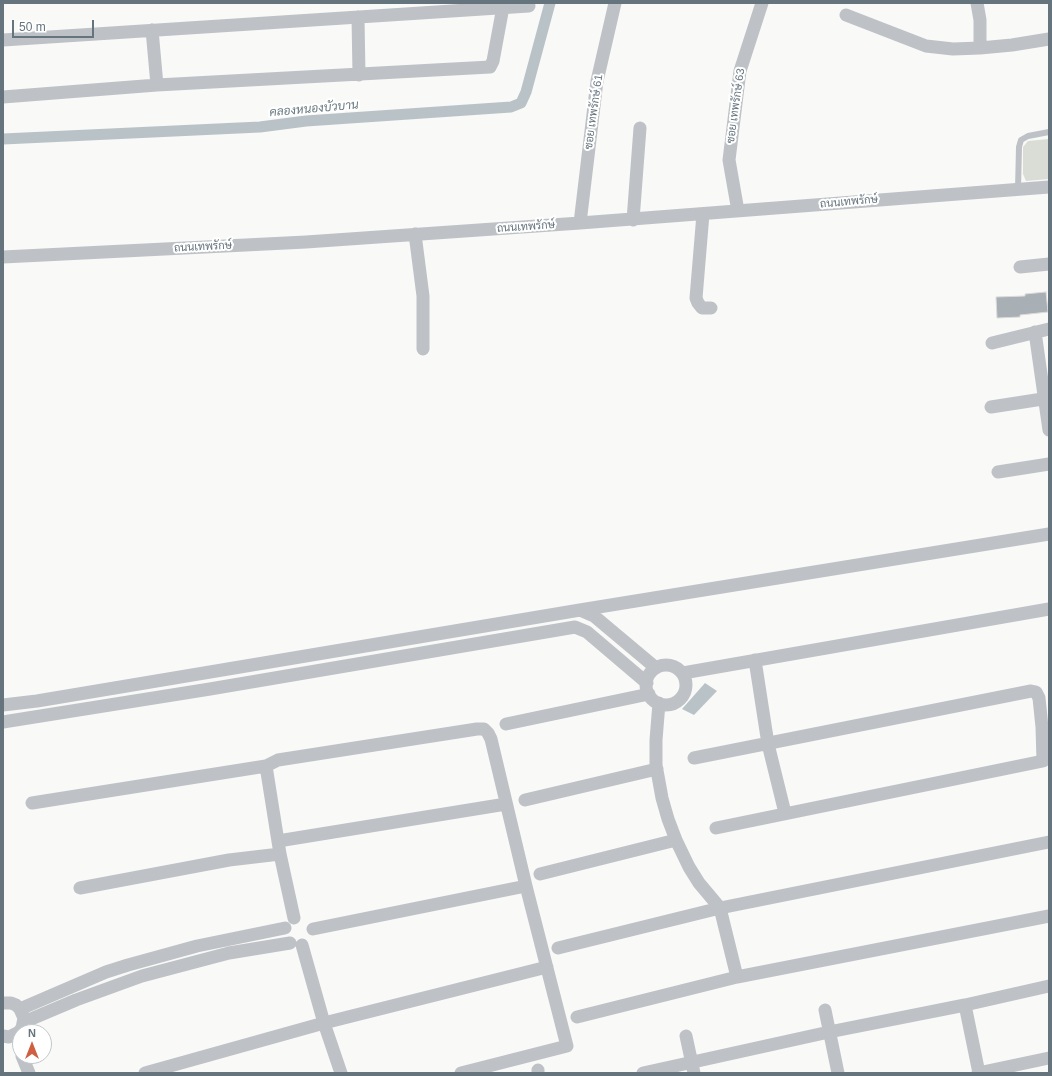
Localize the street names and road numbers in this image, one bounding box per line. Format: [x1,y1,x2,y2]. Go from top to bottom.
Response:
street label: ซอย เทพรักษ์ 63 [724,68,748,144]
street label: ซอย เทพรักษ์ 61 [582,74,606,150]
street label: ถนนเทพรักษ์ [820,193,878,211]
street label: ถนนเทพรักษ์ [497,218,555,236]
street label: ถนนเทพรักษ์ [174,239,232,255]

